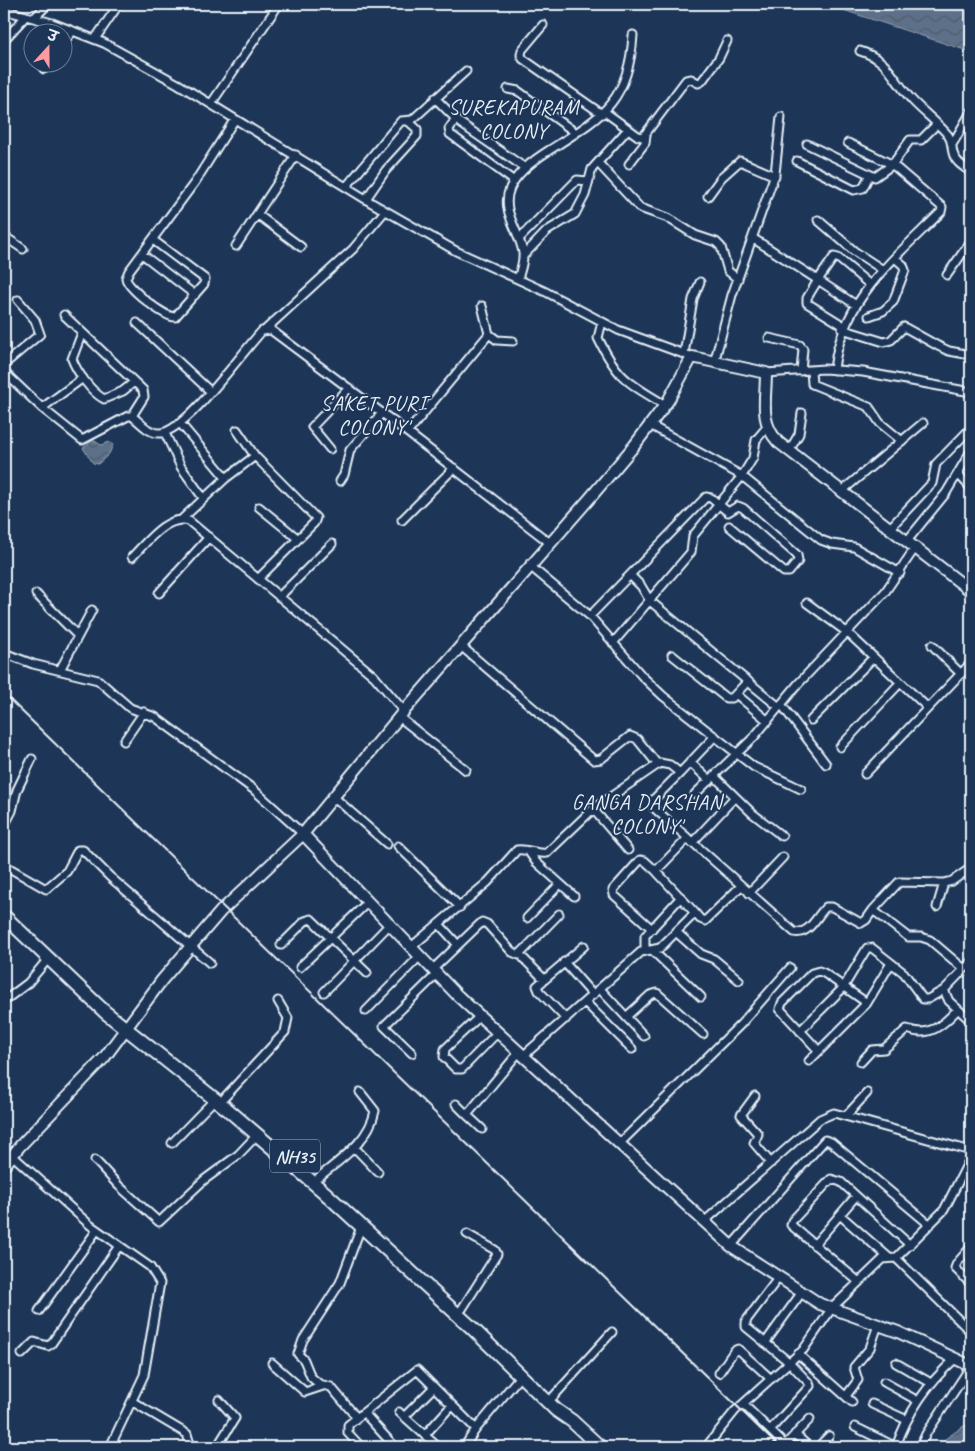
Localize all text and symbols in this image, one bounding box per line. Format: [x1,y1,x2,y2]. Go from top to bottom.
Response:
north arrow [22,22,72,72]
text: उ [43,26,61,47]
district label: SUREKAPURAM COLONY [449,94,580,144]
district label: SAKET PURI COLONY' [321,390,431,440]
district label: GANGA DARSHAN COLONY' [572,789,725,839]
road number: NH35 [270,1140,320,1172]

